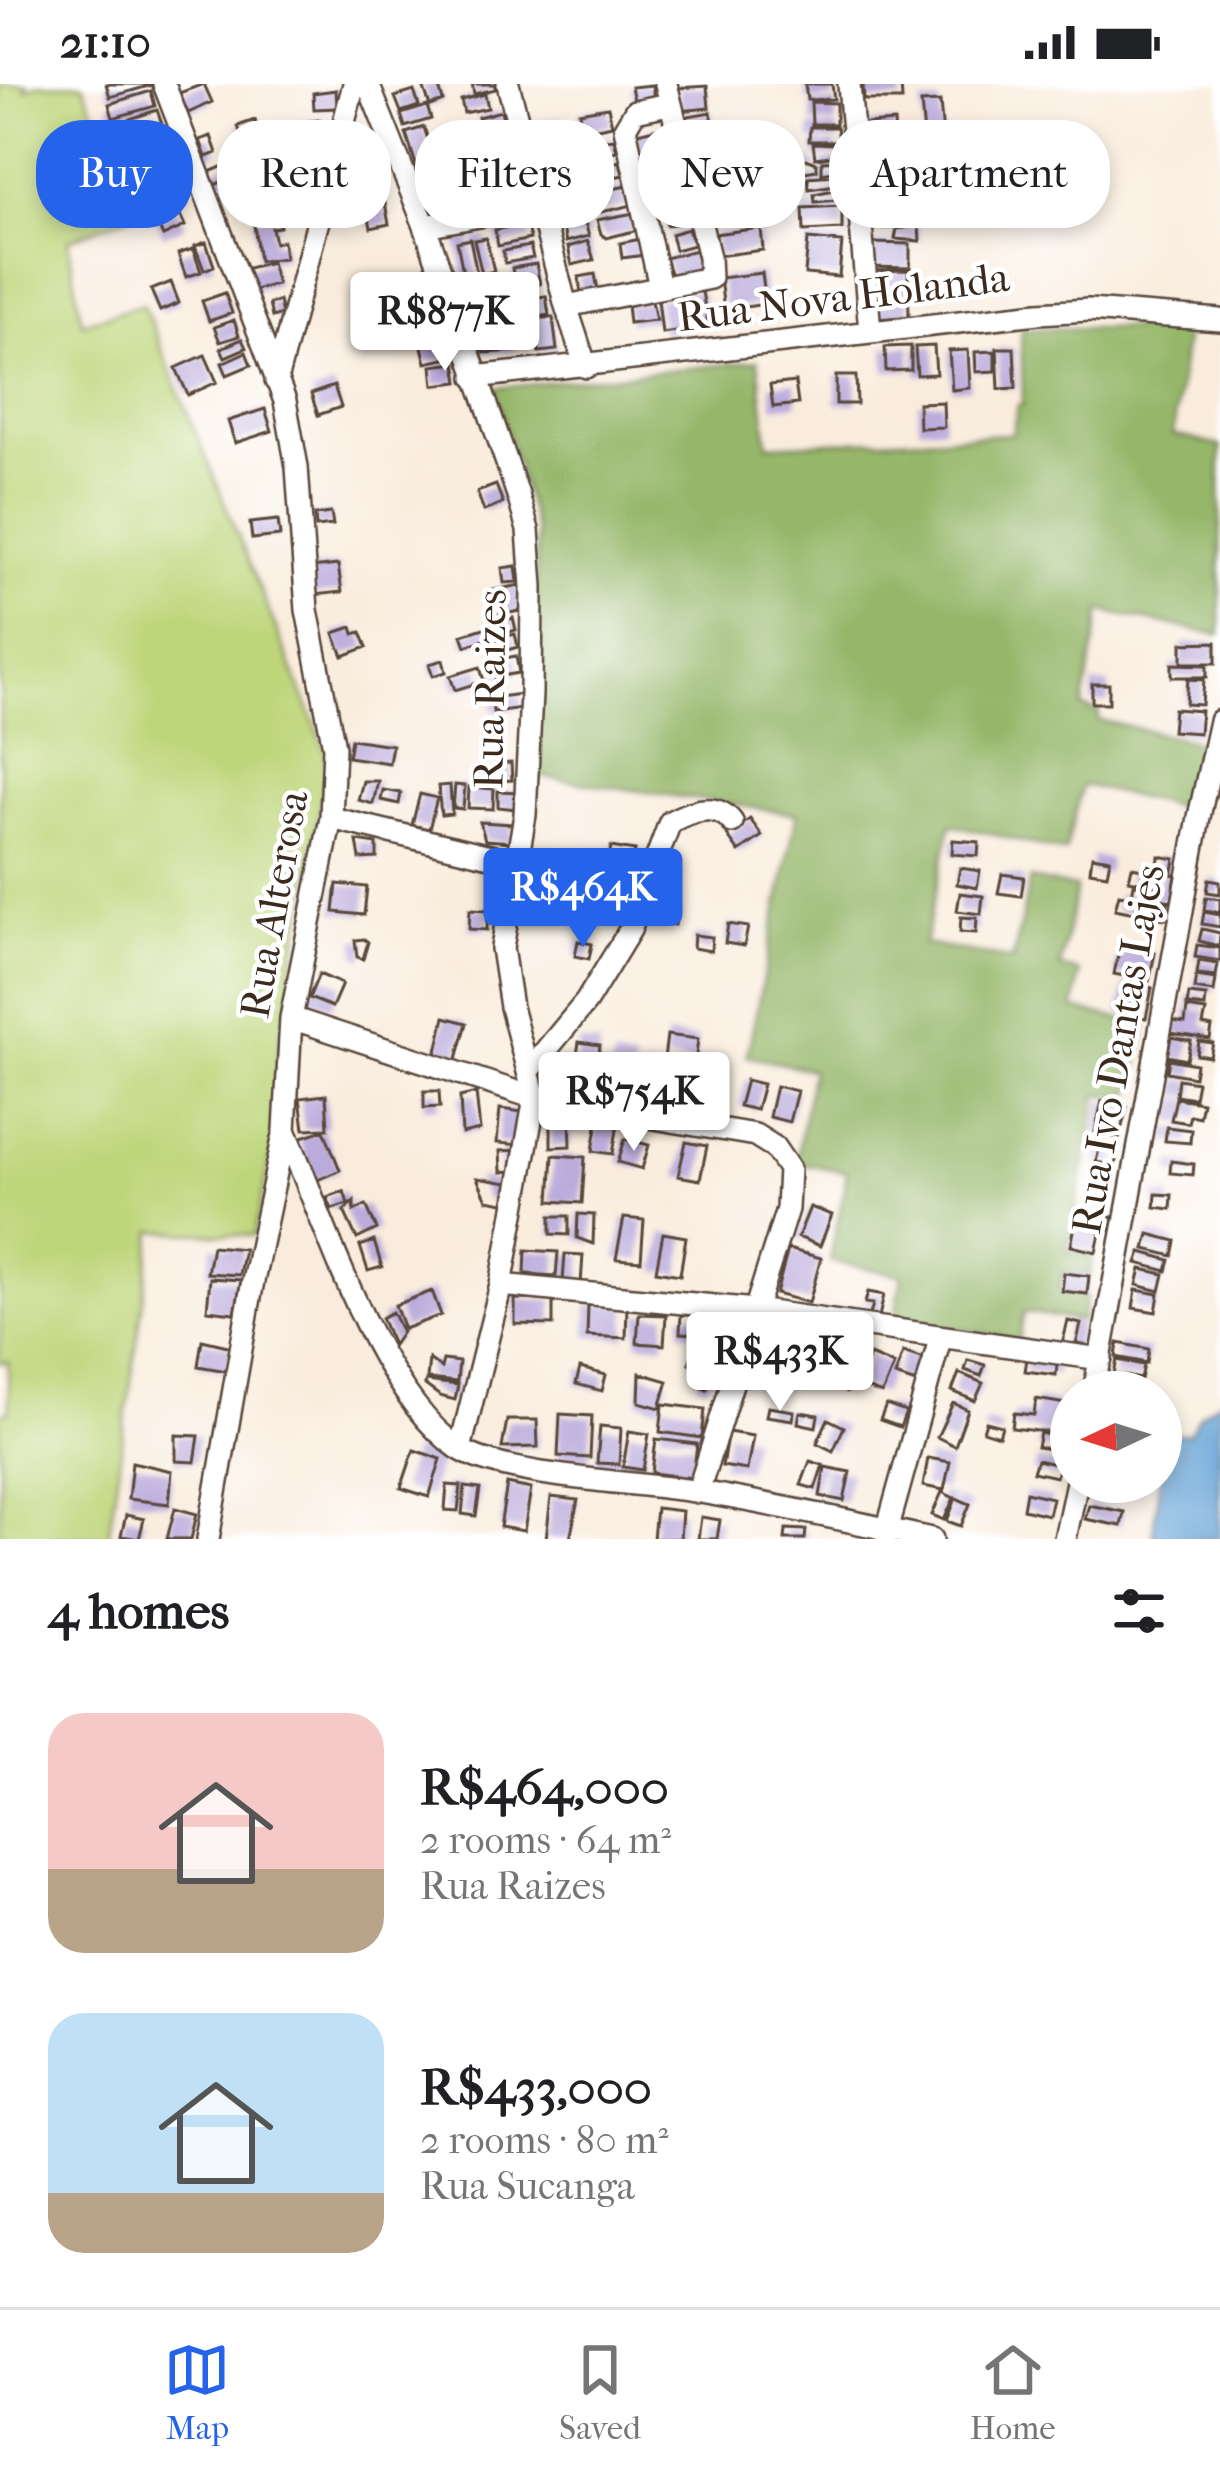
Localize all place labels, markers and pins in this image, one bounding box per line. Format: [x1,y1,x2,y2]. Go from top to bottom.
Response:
pin: R$877K [347,272,543,374]
pin: R$464K [485,848,681,950]
pin: R$754K [536,1052,732,1154]
pin: R$433K [682,1312,878,1414]

